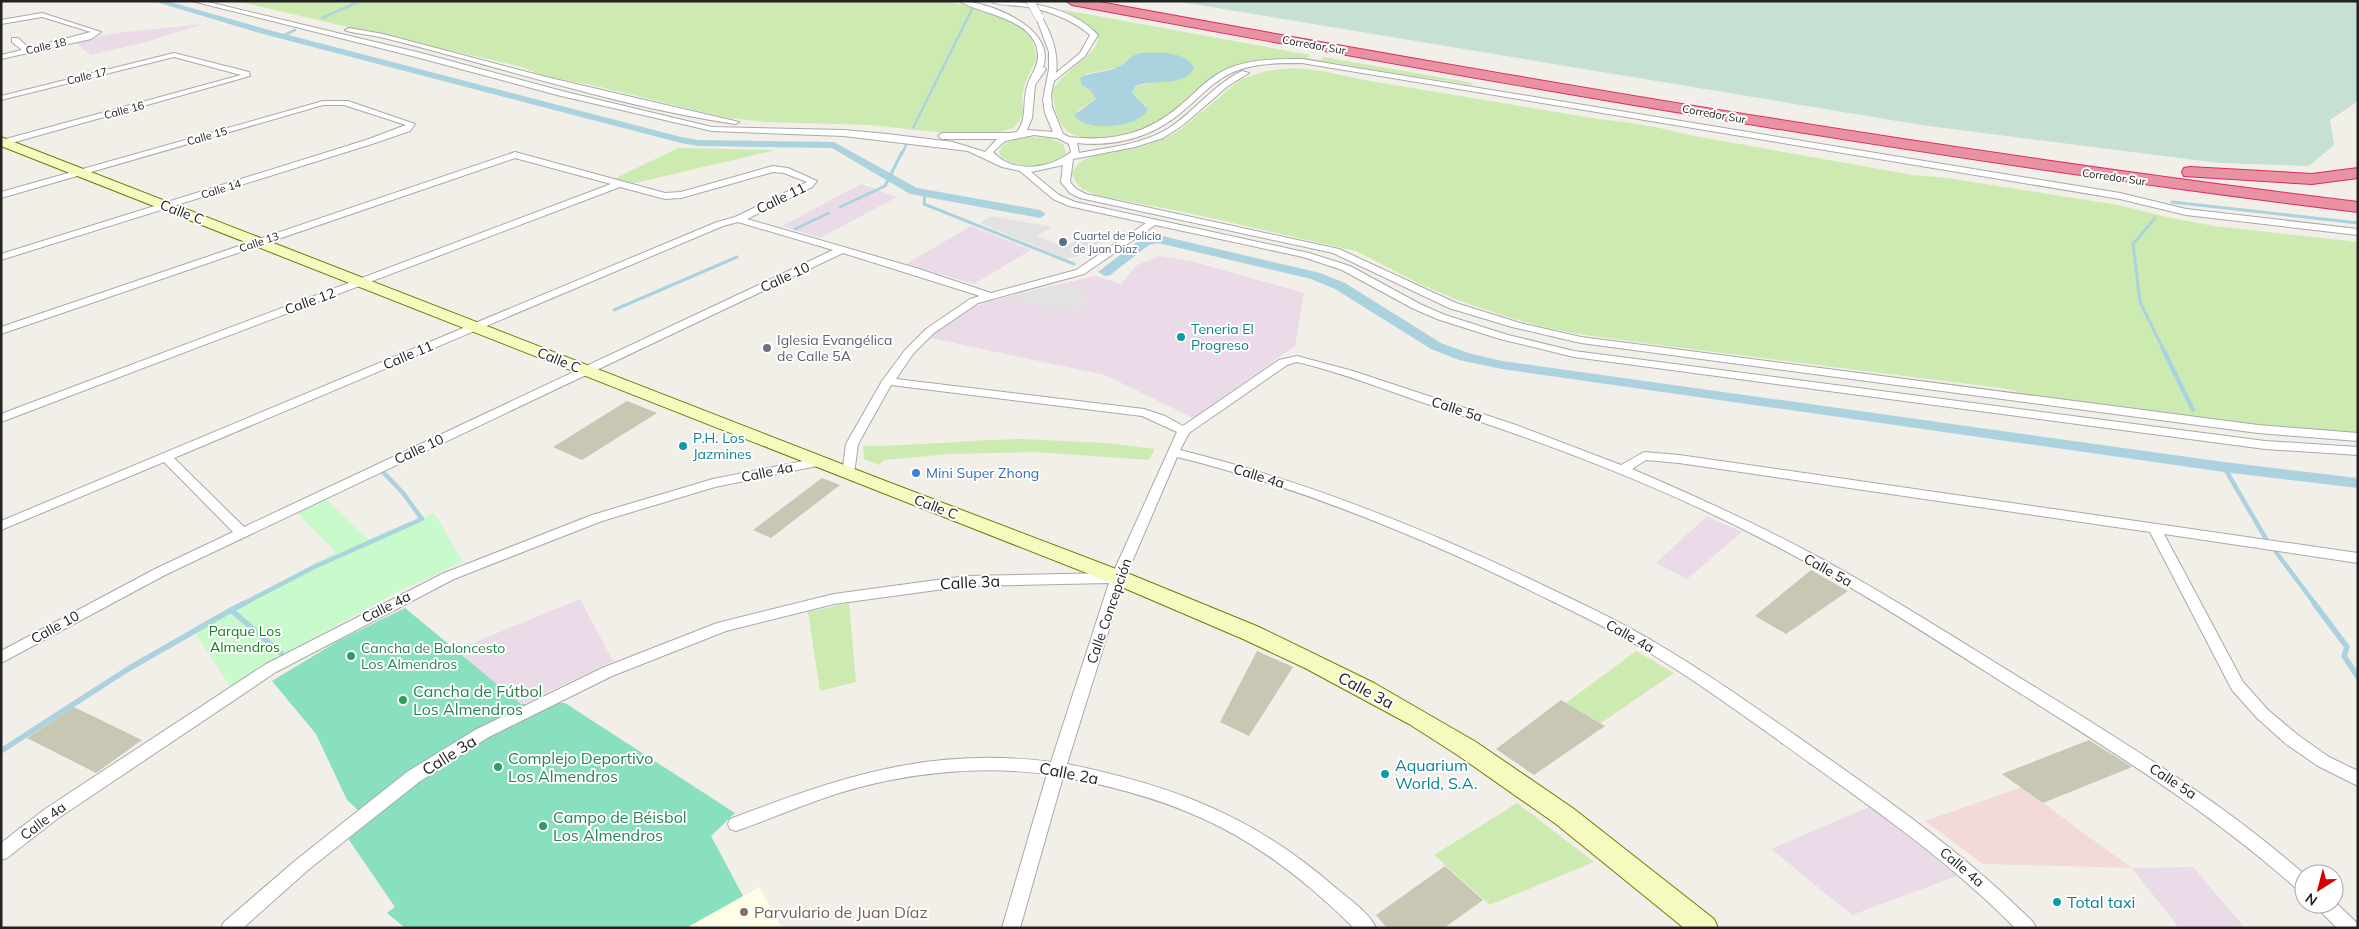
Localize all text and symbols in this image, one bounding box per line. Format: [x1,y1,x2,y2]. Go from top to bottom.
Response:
street label: Corredor Sur [1281,33,1347,57]
street label: Calle 18 [24,34,68,57]
street label: Calle 17 [65,64,109,88]
street label: Calle 16 [102,98,146,122]
street label: Corredor Sur [1681,102,1747,126]
street label: Calle 15 [185,123,229,148]
street label: Corredor Sur [2081,166,2147,188]
street label: Calle 14 [199,176,243,202]
street label: Calle 11 [753,178,809,218]
street label: Calle C [158,195,206,229]
street label: Calle 13 [237,229,281,255]
place label: Cuartel de Policia de Juan Diaz [1073,229,1161,256]
marker: Cuartel de Policia de Juan Diaz [1057,236,1069,248]
street label: Calle 10 [757,258,813,296]
street label: Calle 12 [282,284,338,318]
place label: Teneria El Progreso [1191,320,1254,354]
place label: Iglesia Evangélica de Calle 5A [777,331,892,365]
marker: Teneria El Progreso [1175,331,1187,343]
street label: Calle 11 [380,336,436,374]
marker: Iglesia Evangélica de Calle 5A [761,342,773,354]
street label: Calle C [535,343,583,377]
street label: Calle 5a [1429,392,1485,426]
place label: P.H. Los Jazmines [693,429,752,463]
street label: Calle 10 [391,430,447,468]
marker: P.H. Los Jazmines [677,440,689,452]
street label: Calle 4a [739,458,795,486]
street label: Calle 4a [1231,460,1287,492]
place label: Mini Super Zhong [926,464,1039,482]
marker: Mini Super Zhong [910,467,922,479]
street label: Calle C [912,490,960,524]
street label: Calle 5a [1801,549,1855,591]
street label: Calle Concepción [1083,556,1135,666]
street label: Calle 3a [940,570,1000,594]
street label: Calle 4a [359,587,413,627]
street label: Calle 10 [28,606,82,648]
street label: Calle 4a [1603,615,1657,657]
park label: Parque Los Almendros [209,622,281,656]
place label: Cancha de Baloncesto Los Almendros [361,639,505,673]
marker: Cancha de Baloncesto Los Almendros [345,650,357,662]
street label: Calle 3a [1335,667,1397,713]
place label: Cancha de Fútbol Los Almendros [413,681,542,719]
marker: Cancha de Fútbol Los Almendros [397,694,409,706]
street label: Calle 3a [418,731,480,779]
place label: Complejo Deportivo Los Almendros [508,748,653,786]
place label: Aquarium World, S.A. [1395,755,1478,793]
street label: Calle 2a [1038,757,1100,789]
street label: Calle 5a [2146,759,2200,803]
marker: Complejo Deportivo Los Almendros [492,761,504,773]
marker: Aquarium World, S.A. [1379,768,1391,780]
street label: Calle 4a [17,798,69,844]
place label: Campo de Béisbol Los Almendros [553,807,687,845]
marker: Campo de Béisbol Los Almendros [537,820,549,832]
street label: Calle 4a [1936,843,1988,891]
north arrow [2294,864,2344,914]
text: N [2302,889,2321,910]
place label: Total taxi [2067,892,2135,912]
marker: Total taxi [2051,896,2063,908]
place label: Parvulario de Juan Díaz [754,902,928,922]
marker: Parvulario de Juan Díaz [738,906,750,918]

